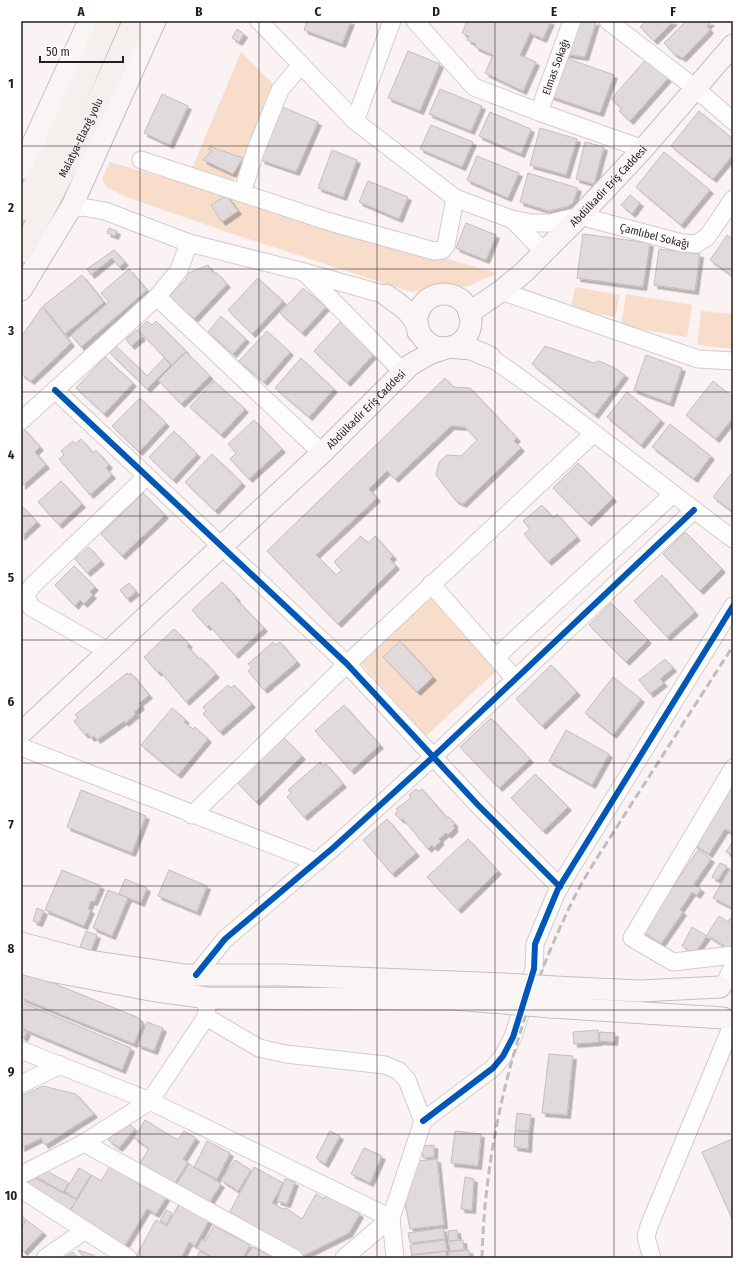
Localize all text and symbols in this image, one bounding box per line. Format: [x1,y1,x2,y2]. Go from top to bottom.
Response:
text: A [76,4,85,19]
text: B [195,4,203,19]
text: C [315,4,322,19]
text: D [432,4,440,19]
text: E [551,4,557,19]
text: F [670,4,676,19]
street label: Elmas Sokağı [540,37,572,97]
scale bar [40,38,123,64]
text: 50 m [46,45,70,59]
text: 1 [8,76,14,91]
street label: Malatya-Elazığ yolu [56,96,106,180]
street label: Abdülkadir Eriş Caddesi [567,143,650,229]
text: 2 [7,200,14,215]
street label: Çamlıbel Sokağı [618,221,690,251]
text: 3 [7,323,14,338]
street label: Abdülkadir Eriş Caddesi [324,367,408,452]
text: 4 [8,447,15,462]
text: 5 [8,570,14,585]
text: 6 [8,694,15,709]
text: 7 [8,817,14,832]
text: 8 [8,941,15,956]
text: 9 [8,1064,15,1079]
text: 10 [5,1188,17,1203]

